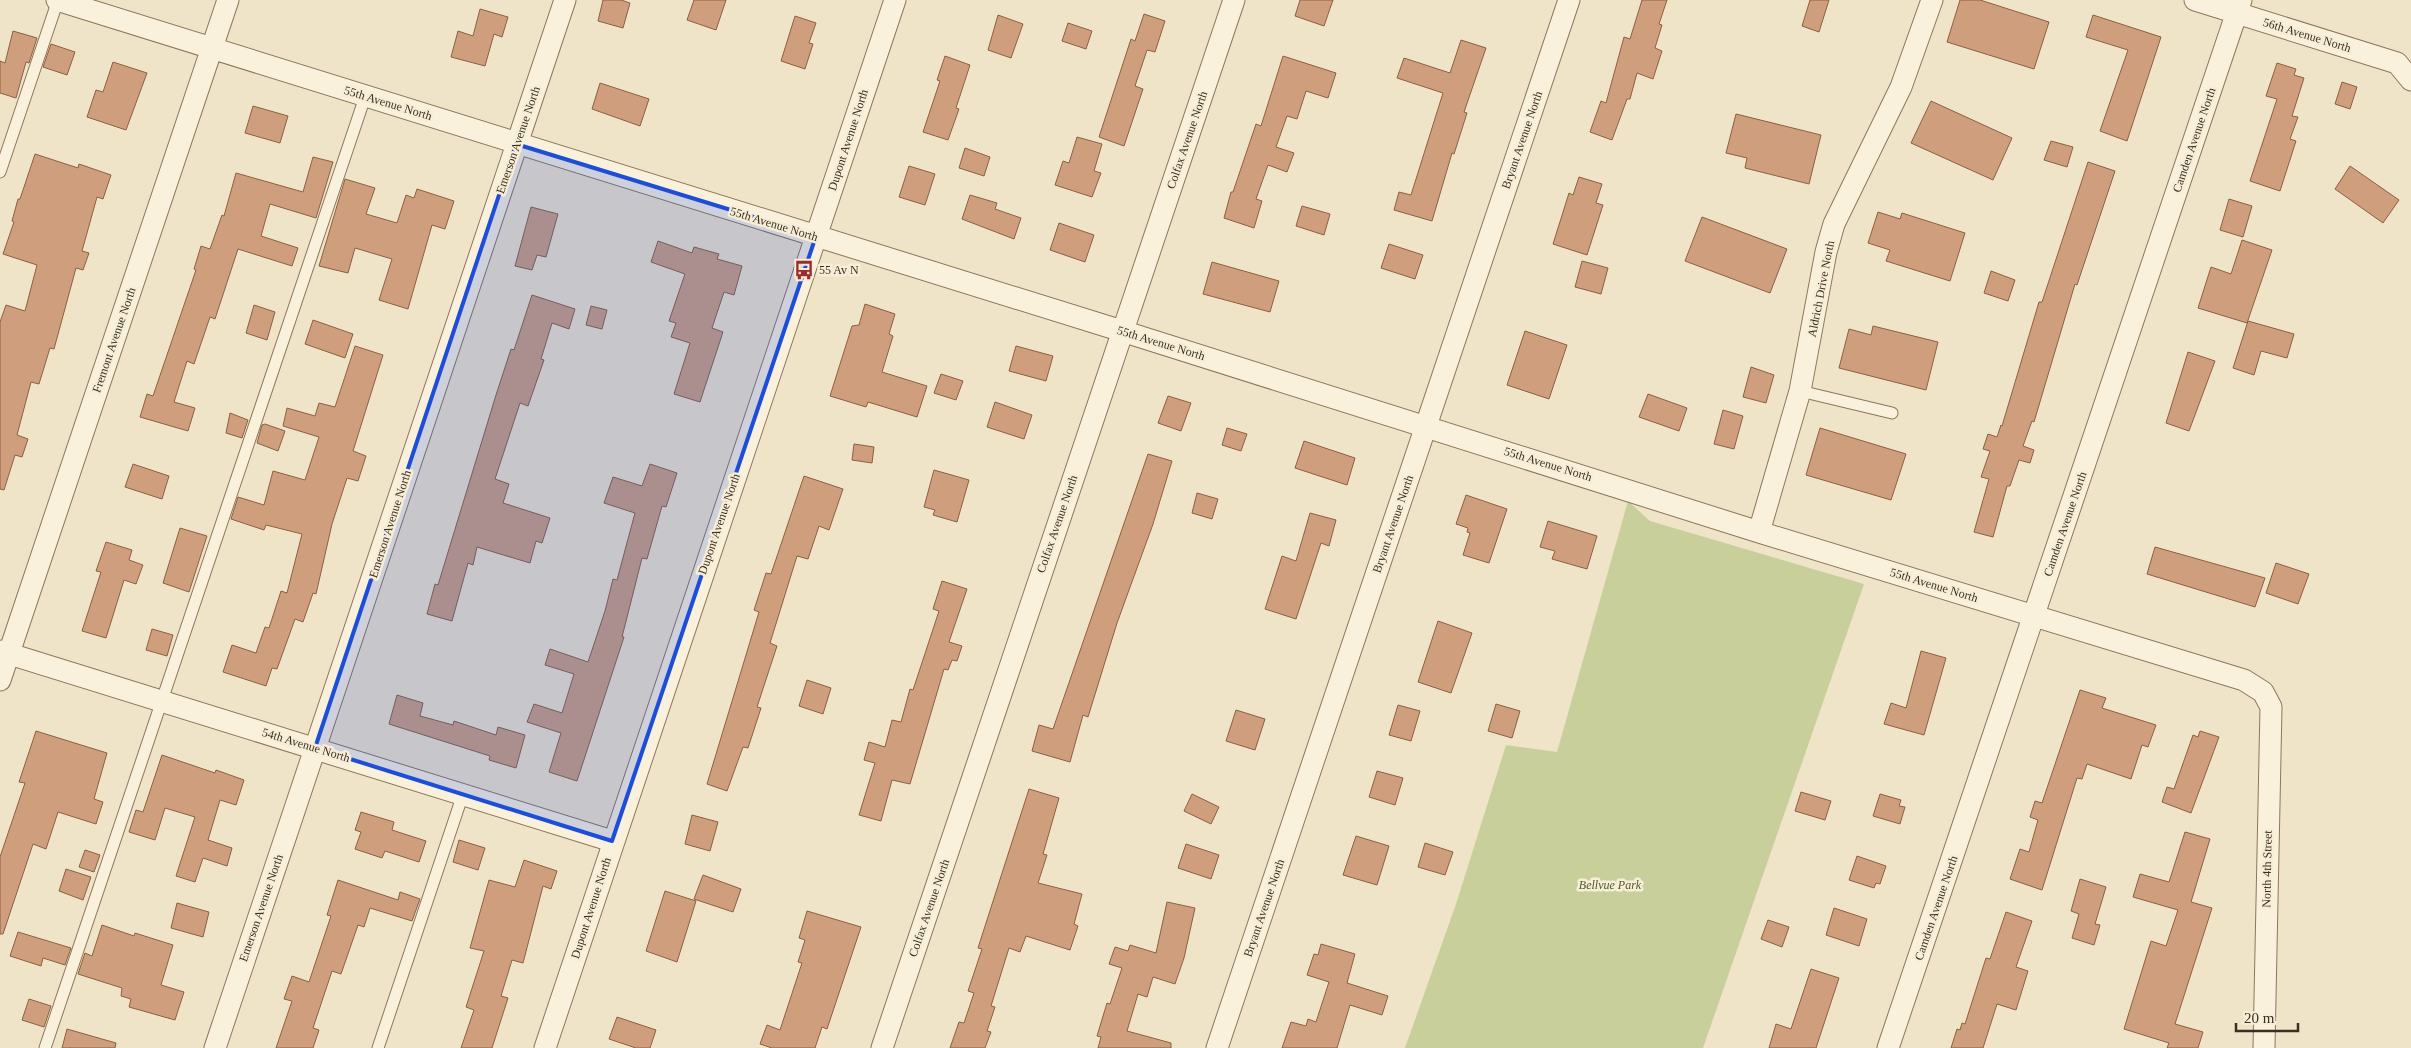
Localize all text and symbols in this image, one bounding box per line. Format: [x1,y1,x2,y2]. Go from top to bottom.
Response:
street label: 56th Avenue North [2261,15,2353,55]
street label: 55th Avenue North [342,83,434,123]
street label: Emerson Avenue North [493,85,543,195]
street label: Camden Avenue North [2170,86,2218,194]
street label: Dupont Avenue North [825,88,871,192]
street label: Colfax Avenue North [1164,89,1210,191]
street label: Bryant Avenue North [1499,89,1545,191]
street label: 55th Avenue North [728,204,820,244]
street label: Aldrich Drive North [1805,240,1837,338]
bus stop icon: 55 Av N [793,259,815,281]
place label: 55 Av N [819,263,859,277]
street label: Fremont Avenue North [89,286,139,394]
street label: 55th Avenue North [1115,323,1207,363]
street label: 55th Avenue North [1502,444,1594,484]
street label: Emerson Avenue North [366,468,414,580]
street label: Camden Avenue North [2041,470,2089,578]
street label: Dupont Avenue North [695,472,743,576]
street label: Colfax Avenue North [1034,473,1080,575]
street label: Bryant Avenue North [1370,473,1416,575]
street label: 55th Avenue North [1888,565,1980,605]
street label: 54th Avenue North [260,725,352,765]
street label: North 4th Street [2259,830,2275,908]
street label: Emerson Avenue North [236,853,286,963]
street label: Camden Avenue North [1912,854,1960,962]
street label: Dupont Avenue North [568,856,614,960]
street label: Colfax Avenue North [906,857,952,959]
street label: Bryant Avenue North [1241,857,1287,959]
park label: Bellvue Park [1579,878,1642,892]
scale bar [2236,1000,2298,1032]
text: 20 m [2244,1010,2275,1026]

